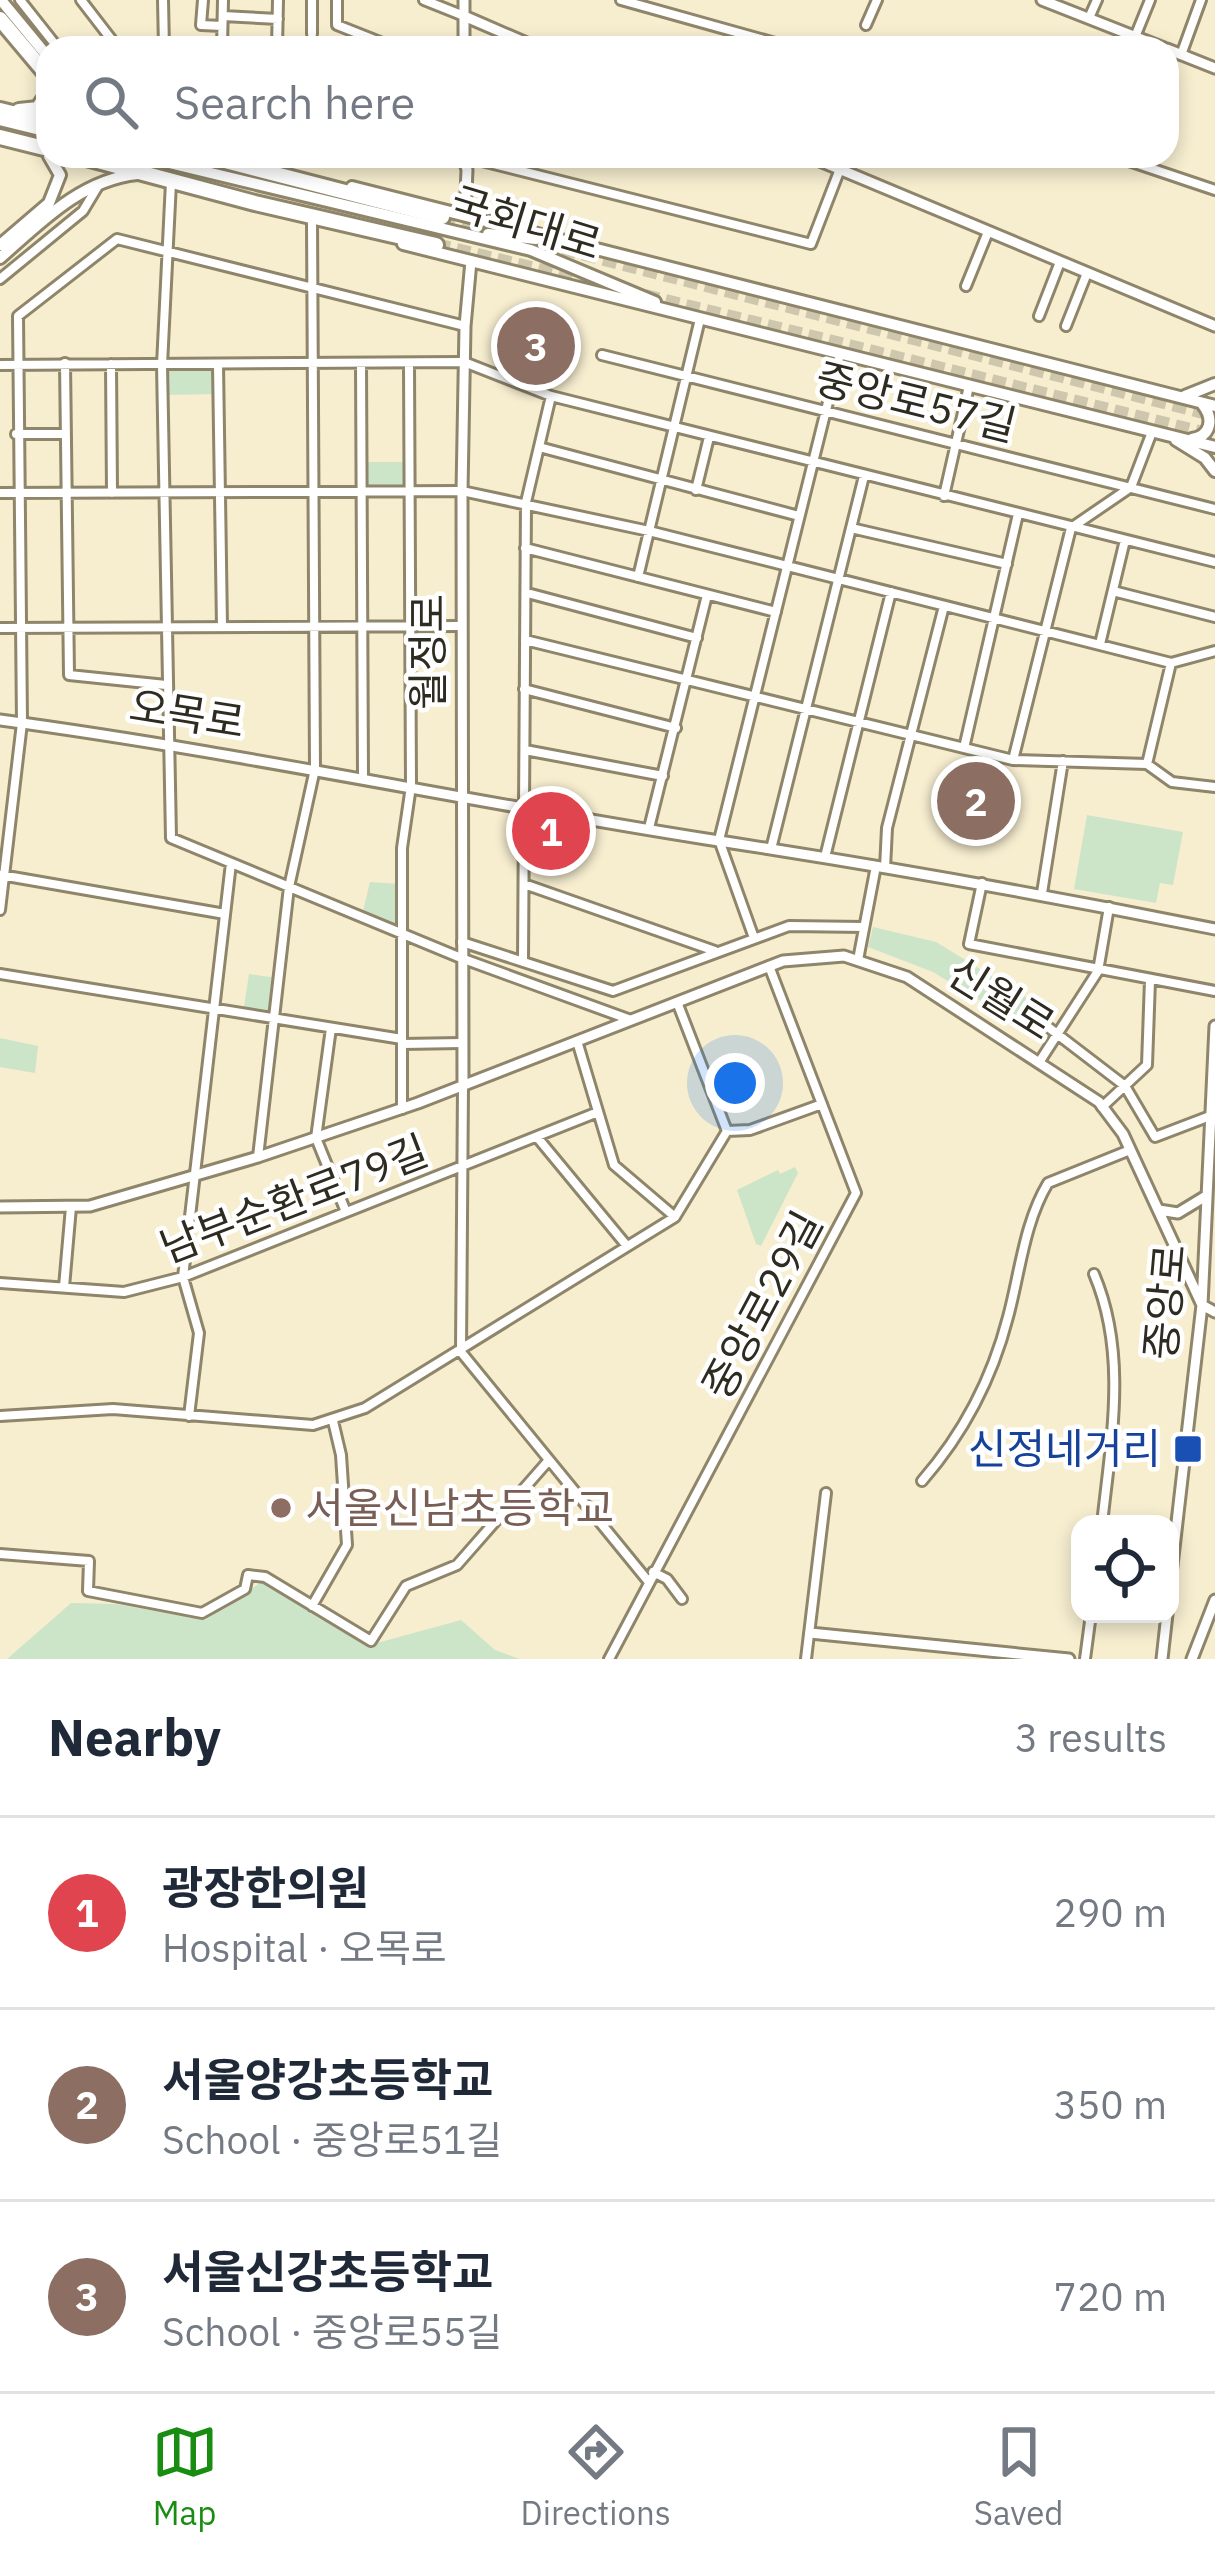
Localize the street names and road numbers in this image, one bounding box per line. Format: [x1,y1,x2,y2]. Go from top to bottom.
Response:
street label: 국회대로 [444,174,608,271]
street label: 중앙로57길 [810,350,1022,453]
street label: 월정로 [400,594,455,710]
street label: 오목로 [126,677,249,750]
street label: 신월로 [938,944,1065,1052]
street label: 남부순환로79길 [152,1122,435,1275]
street label: 중앙로29길 [689,1201,834,1408]
street label: 중앙로 [1132,1242,1197,1362]

